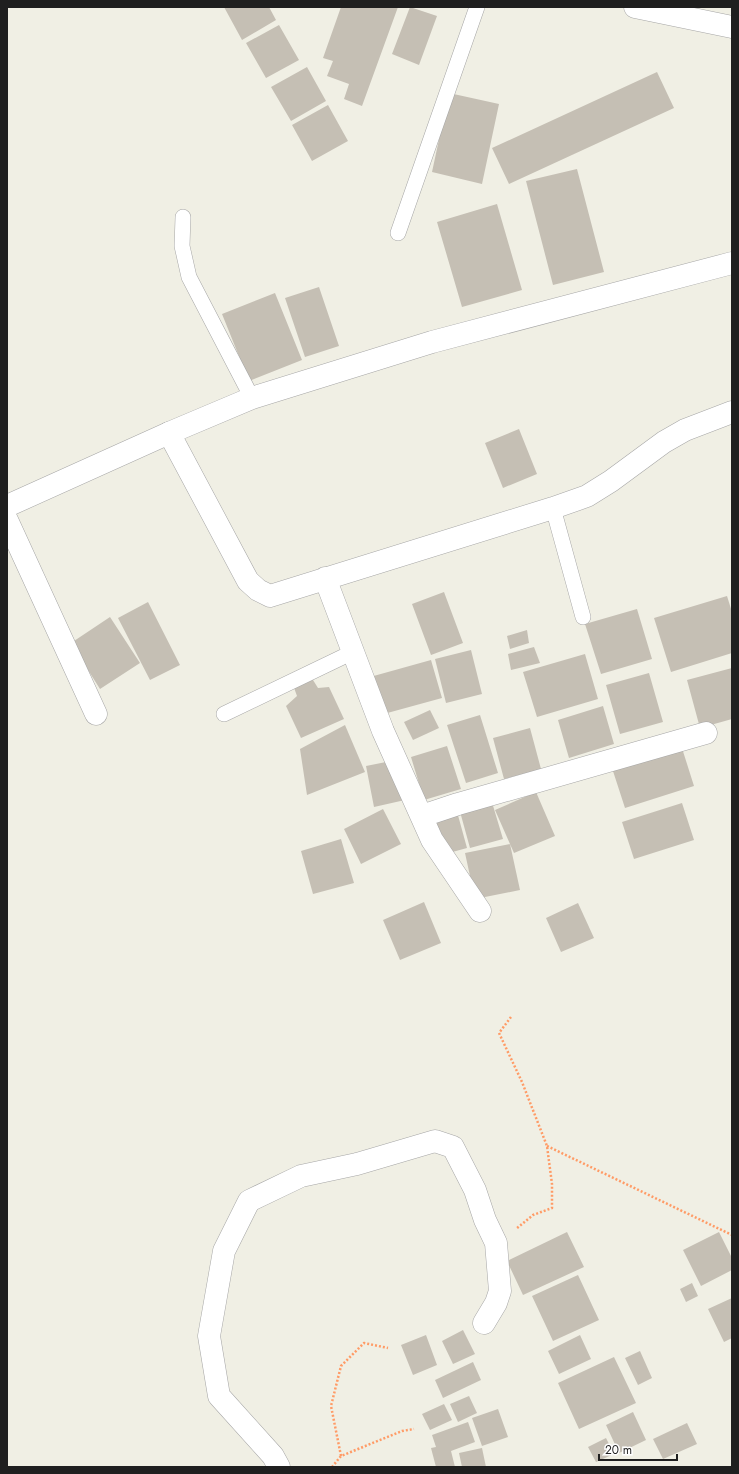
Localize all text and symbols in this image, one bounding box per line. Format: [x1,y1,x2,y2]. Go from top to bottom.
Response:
scale bar [599,1436,677,1462]
text: 20 m [605,1441,632,1459]

